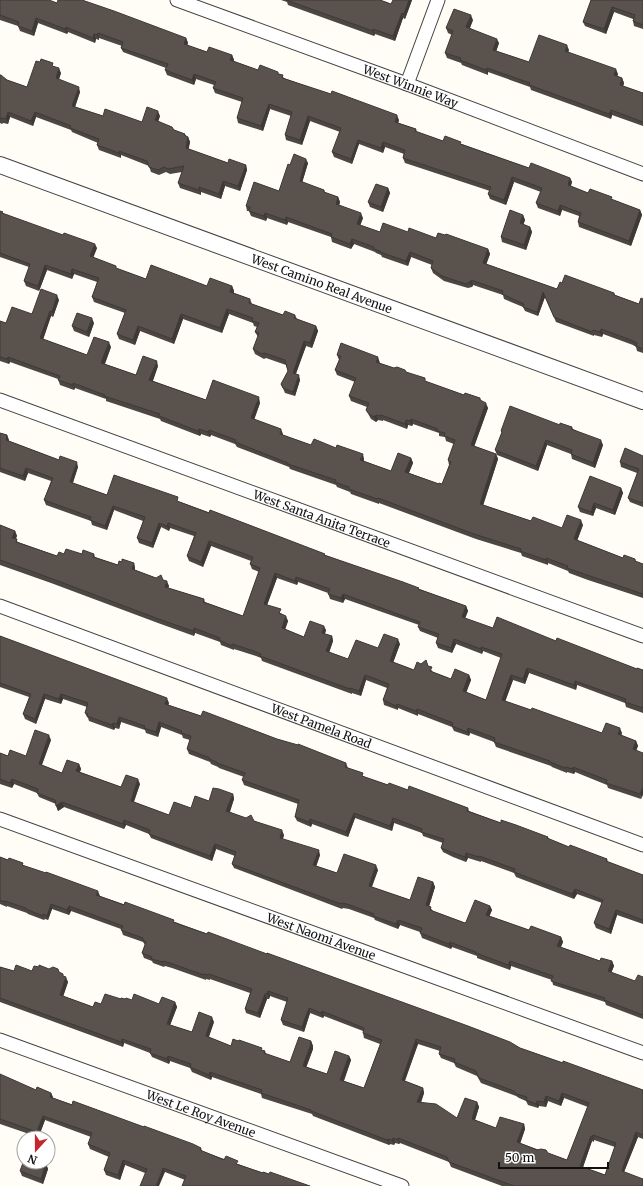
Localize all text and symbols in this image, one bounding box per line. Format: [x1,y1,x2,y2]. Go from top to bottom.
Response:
street label: West Winnie Way [360,61,461,110]
street label: West Camino Real Avenue [249,250,395,316]
street label: West Santa Anita Terrace [251,486,393,550]
street label: West Pamela Road [268,700,374,751]
street label: West Naomi Avenue [264,909,378,963]
street label: West Le Roy Avenue [144,1086,258,1140]
north arrow [16,1130,56,1170]
scale bar [499,1144,608,1170]
text: 50 m [505,1150,534,1165]
text: N [26,1151,39,1167]

